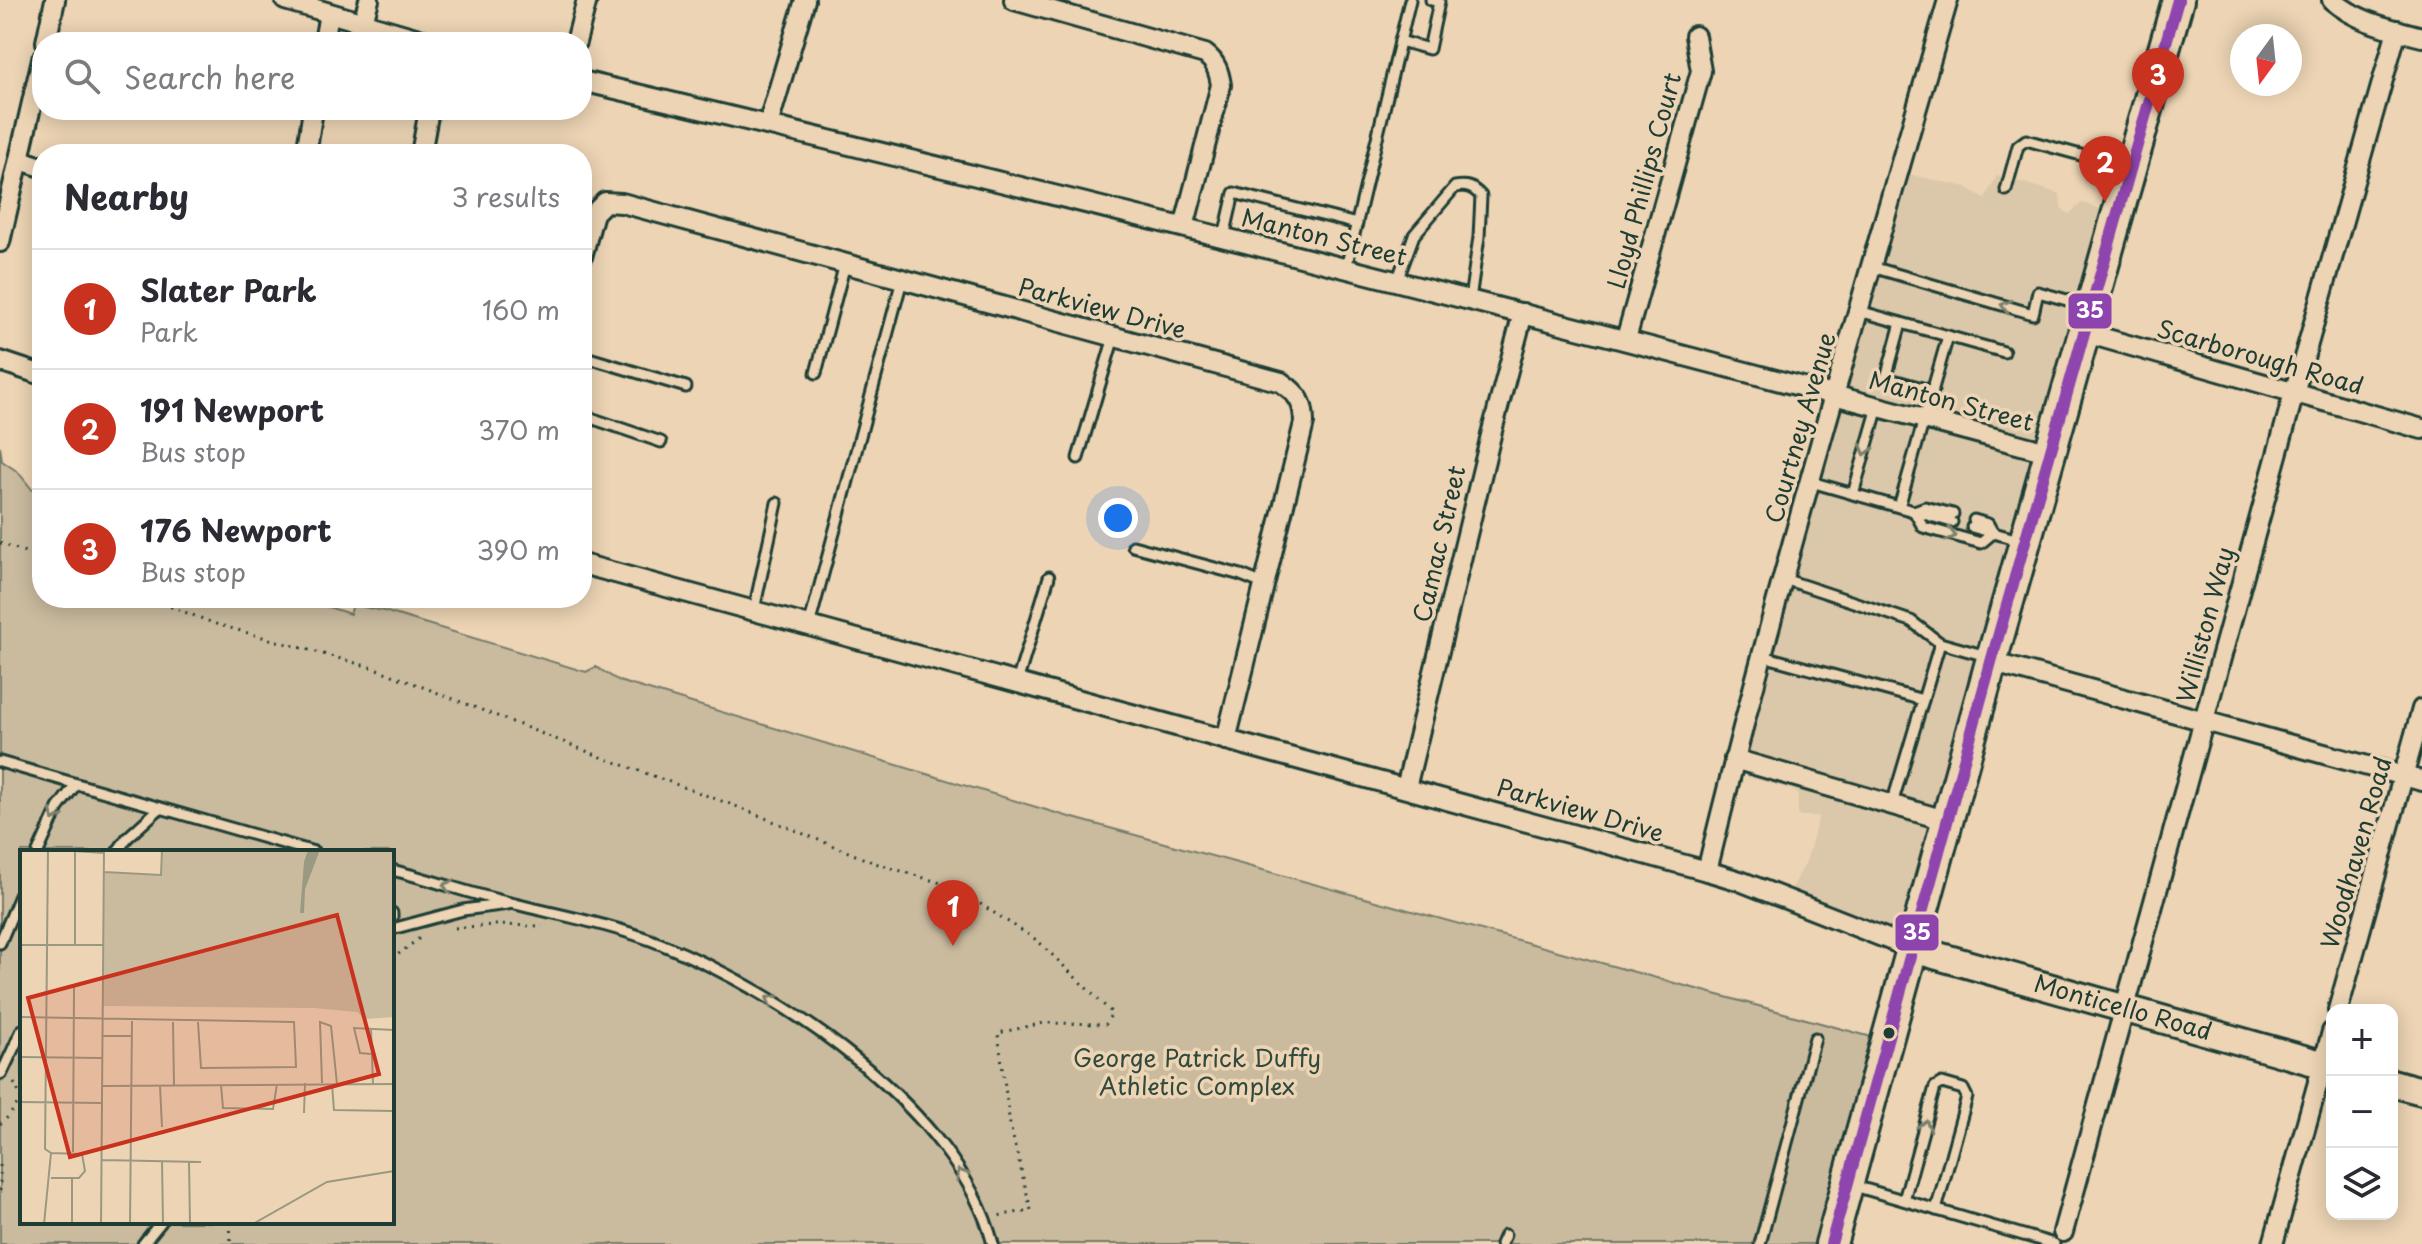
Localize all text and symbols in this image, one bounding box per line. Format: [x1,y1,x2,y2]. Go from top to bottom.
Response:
north arrow [2230,24,2302,96]
search box [32,32,592,120]
pin: 3 [2132,48,2184,114]
icon: search [60,54,104,98]
text: Search here [124,54,296,99]
street label: Lloyd Phillips Court [1597,68,1689,293]
pin: 2 [2079,136,2131,202]
text: Nearby [64,170,189,222]
text: 3 results [452,177,560,216]
street label: Manton Street [1238,198,1411,274]
text: Slater Park [140,267,317,312]
street label: Parkview Drive [1015,267,1190,347]
text: 1 [84,290,96,329]
text: 160 m [482,290,560,329]
line badge: 35 [2067,292,2113,330]
text: 35 [2076,292,2104,325]
one-way arrow [2000,299,2014,315]
street label: Scarborough Road [2153,309,2368,403]
text: Park [140,312,198,351]
street label: Courtney Avenue [1755,328,1844,527]
street label: Manton Street [1865,361,2038,439]
text: 191 Newport [140,387,324,432]
text: 2 [81,410,99,449]
text: 370 m [478,410,560,449]
text: Bus stop [140,432,246,471]
one-way arrow [1858,443,1875,457]
street label: Camac Street [1403,461,1474,626]
your location [1098,498,1138,538]
text: 176 Newport [140,507,332,552]
one-way arrow [1943,525,1957,542]
text: 3 [81,530,99,569]
text: 390 m [476,530,560,569]
street label: Williston Way [2166,542,2242,706]
text: Bus stop [140,552,246,591]
street label: Woodhaven Road [2310,752,2400,953]
street label: Parkview Drive [1493,768,1668,850]
one-way arrow [49,808,65,823]
inset map [20,850,394,1224]
one-way arrow [442,879,456,895]
pin: 1 [927,880,979,946]
line badge: 35 [1894,913,1940,952]
text: 35 [1903,914,1931,947]
street label: Monticello Road [2030,964,2216,1048]
one-way arrow [765,994,780,1010]
map controls [2326,1004,2398,1220]
button: + [2326,1004,2398,1076]
unlabelled marker [1881,1025,1897,1041]
park label: George Patrick Duffy Athletic Complex [1073,1039,1321,1103]
button: − [2326,1076,2398,1148]
one-way arrow [1915,1119,1932,1133]
button: layers [2326,1148,2398,1220]
one-way arrow [955,1168,970,1182]

